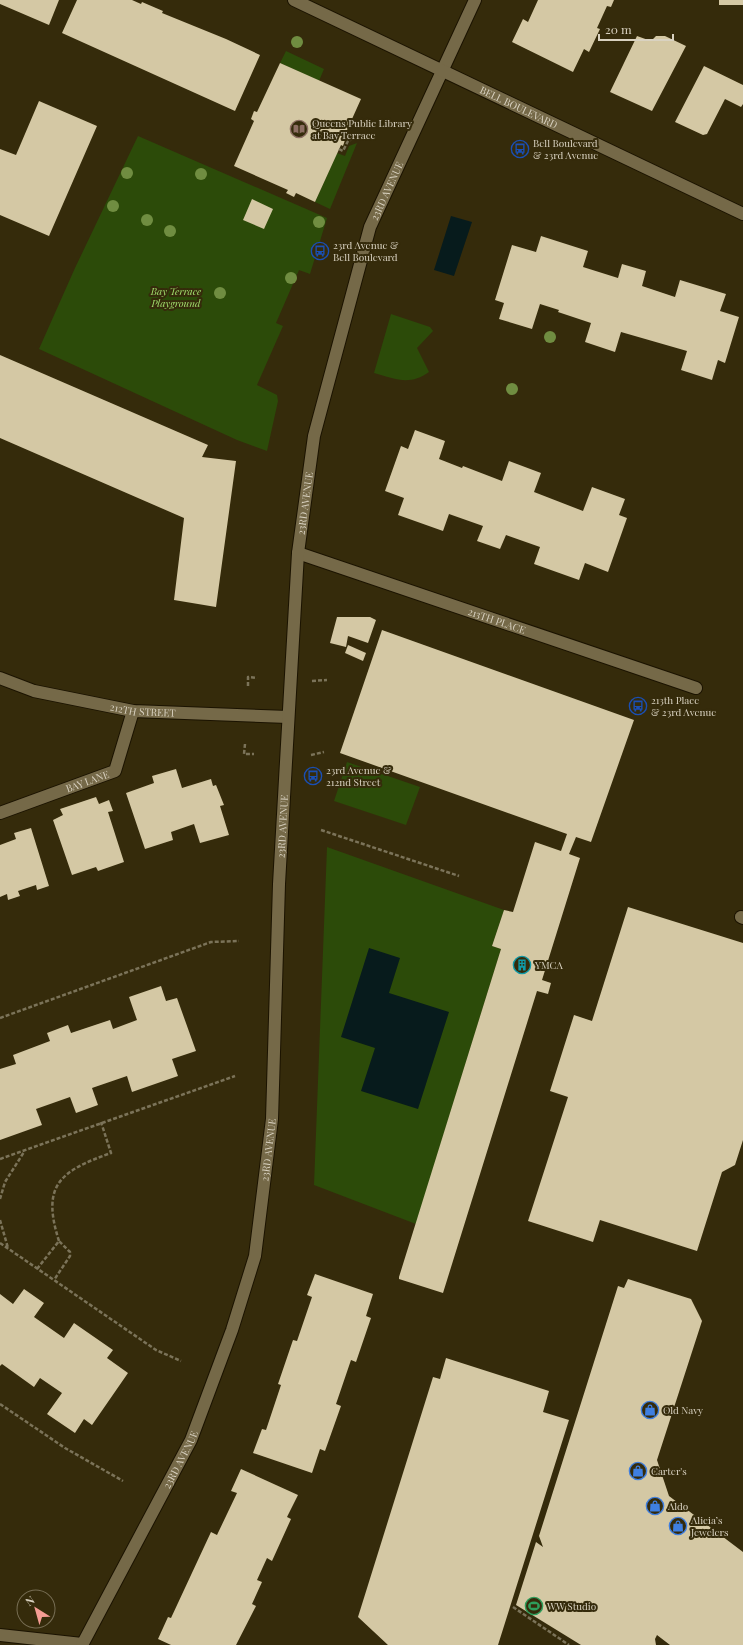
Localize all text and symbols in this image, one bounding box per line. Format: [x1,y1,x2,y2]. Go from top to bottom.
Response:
scale bar [599,16,673,42]
text: 20 m [605,21,632,37]
street label: BELL BOULEVARD [478,83,560,132]
place label: Queens Public Library at Bay Terrace [312,116,412,142]
library icon: Queens Public Library at Bay Terrace [289,119,309,139]
place label: Bell Boulevard & 23rd Avenue [533,136,598,162]
bus stop icon: Bell Boulevard & 23rd Avenue [510,139,530,159]
street label: 23RD AVENUE [367,159,406,223]
place label: 23rd Avenue & Bell Boulevard [333,238,399,264]
bus stop icon: 23rd Avenue & Bell Boulevard [310,241,330,261]
park label: Bay Terrace Playground [150,284,202,310]
street label: 23RD AVENUE [294,471,316,536]
street label: 213TH PLACE [466,604,528,637]
place label: 213th Place & 23rd Avenue [651,693,716,719]
bus stop icon: 213th Place & 23rd Avenue [628,696,648,716]
street label: 212TH STREET [109,699,176,720]
place label: 23rd Avenue & 212nd Street [326,763,392,789]
bus stop icon: 23rd Avenue & 212nd Street [303,766,323,786]
street label: BAY LANE [64,767,111,795]
street label: 23RD AVENUE [274,794,291,858]
building icon: YMCA [512,955,532,975]
place label: YMCA [534,958,563,972]
street label: 23RD AVENUE [257,1118,279,1182]
shop icon: Old Navy [640,1400,660,1420]
place label: Old Navy [663,1403,703,1417]
street label: 23RD AVENUE [160,1429,201,1491]
shop icon: Carter's [628,1461,648,1481]
place label: Carter's [651,1464,687,1478]
shop icon: Aldo [645,1496,665,1516]
place label: Aldo [667,1499,689,1513]
place label: Alicia’s Jewelers [690,1513,729,1539]
shop icon: Alicia’s Jewelers [668,1516,688,1536]
north arrow [16,1589,56,1629]
text: N [22,1592,37,1609]
sports icon: WW Studio [524,1596,544,1616]
place label: WW Studio [546,1599,597,1613]

